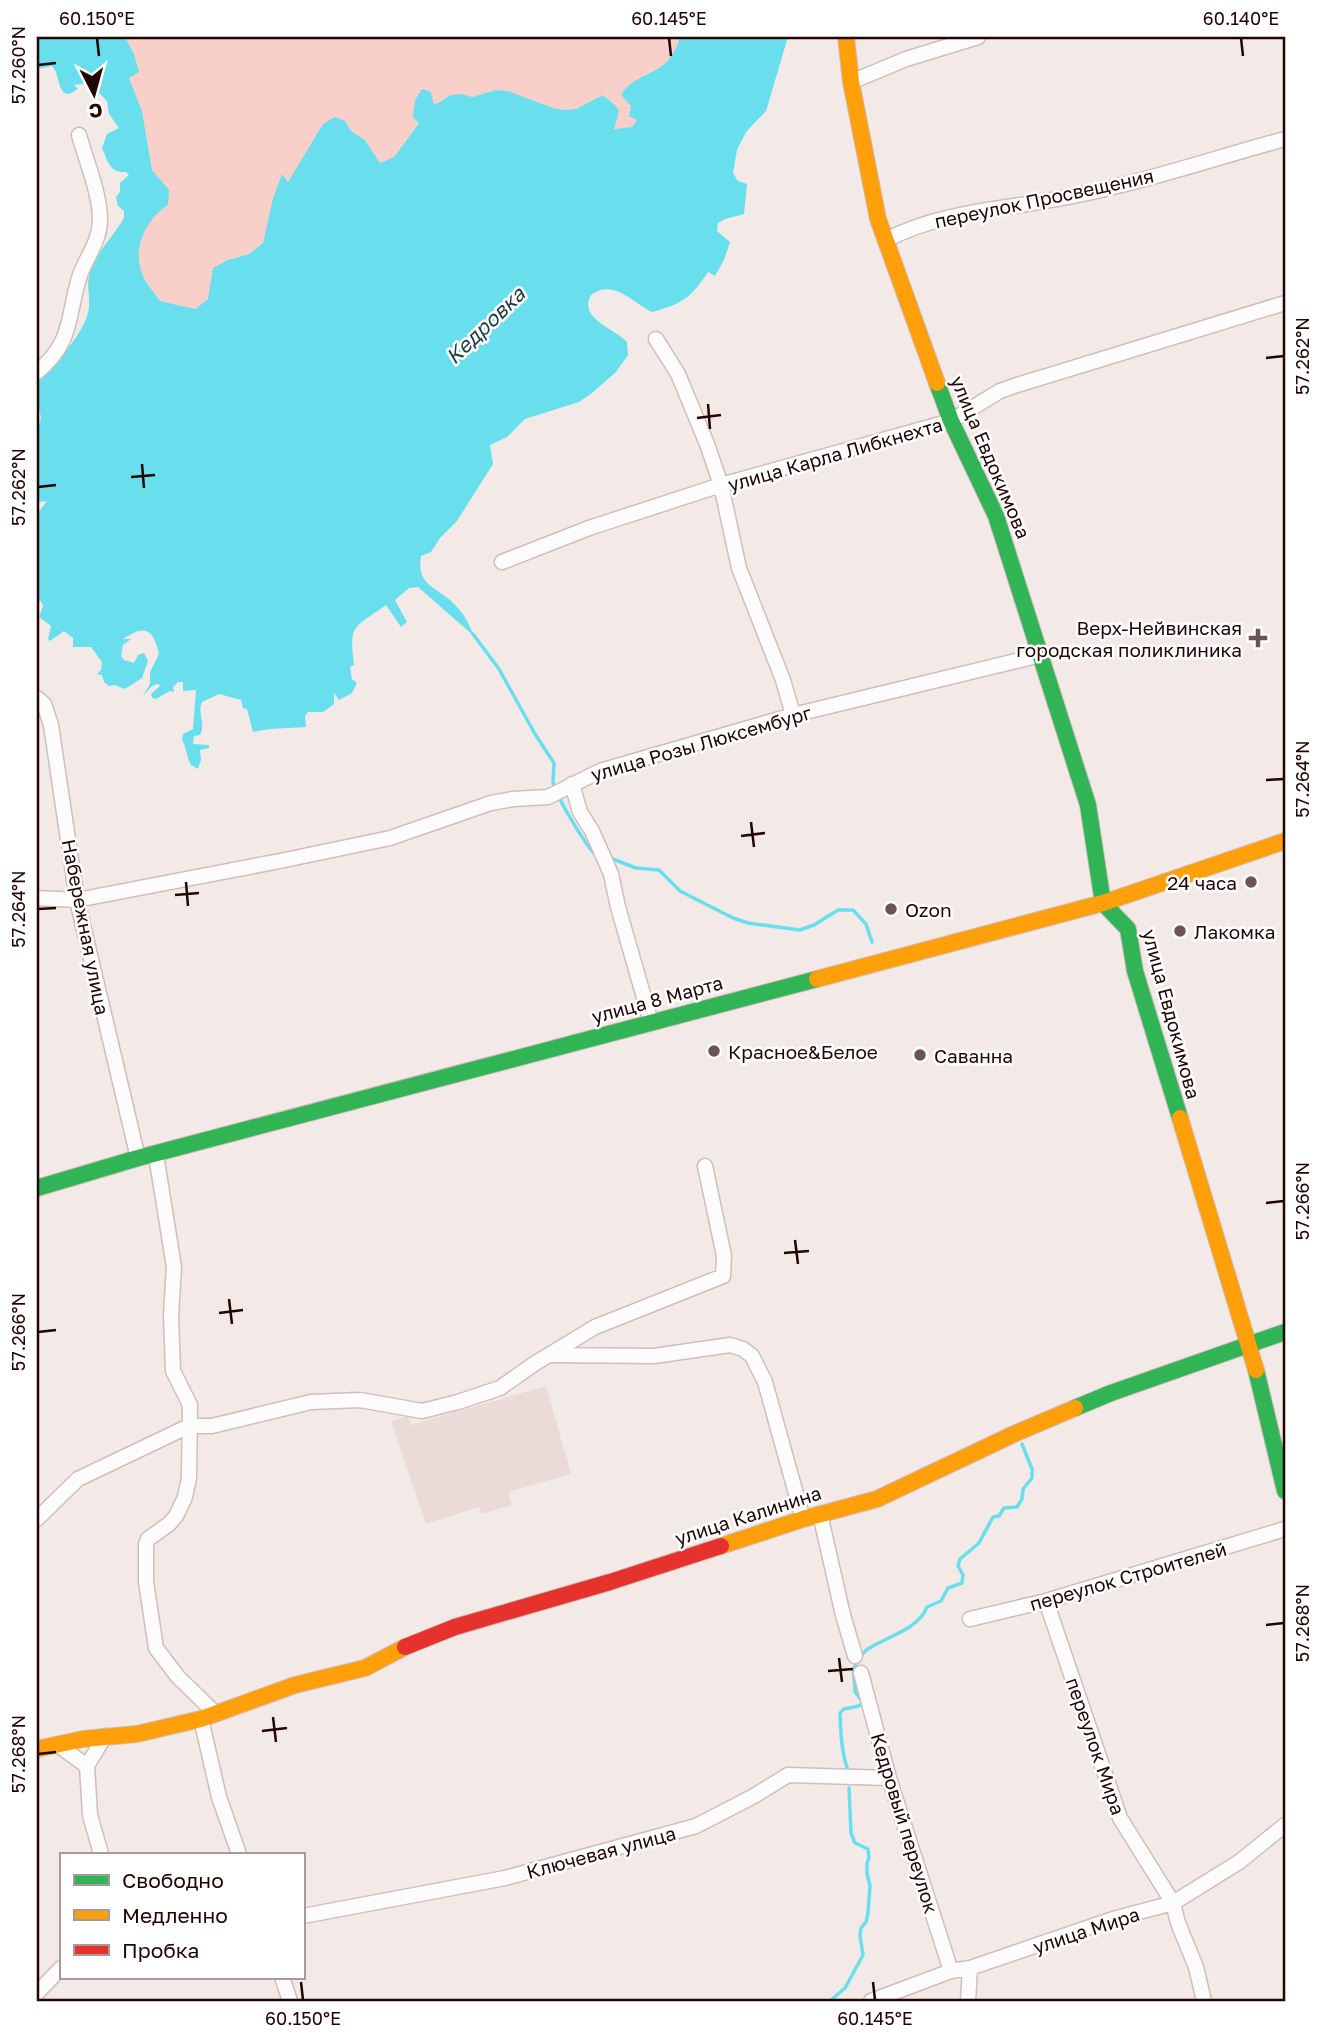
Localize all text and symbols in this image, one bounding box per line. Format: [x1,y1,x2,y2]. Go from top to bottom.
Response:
text: 60.150°E [59,7,135,29]
text: 60.145°E [631,7,707,29]
text: 60.140°E [1203,7,1279,29]
text: 57.260°N [7,26,29,104]
north arrow [60,60,130,130]
text: С [88,99,104,124]
street label: переулок Просвещения [932,164,1156,232]
water label: Кедровка [440,280,531,369]
text: 57.262°N [1291,317,1313,395]
street label: улица Евдокимова [946,372,1036,542]
street label: улица Карла Либкнехта [725,412,945,496]
text: 57.262°N [7,448,29,526]
place label: Верх-Нейвинская городская поликлиника [1016,616,1242,661]
marker: Верх-Нейвинская городская поликлиника [1248,628,1268,648]
street label: улица Розы Люксембург [588,700,814,786]
text: 57.264°N [1291,740,1313,818]
street label: Набережная улица [58,837,114,1017]
text: 57.264°N [7,870,29,948]
place label: 24 часа [1167,871,1237,894]
marker: 24 часа [1243,874,1259,890]
place label: Ozon [905,898,952,921]
marker: Ozon [883,901,899,917]
place label: Лакомка [1194,920,1275,943]
marker: Лакомка [1172,923,1188,939]
street label: улица Евдокимова [1138,927,1206,1101]
street label: улица 8 Марта [589,970,725,1028]
place label: Красное&Белое [728,1040,878,1063]
marker: Красное&Белое [706,1043,722,1059]
place label: Саванна [934,1044,1013,1067]
marker: Саванна [912,1047,928,1063]
text: 57.266°N [1291,1162,1313,1240]
text: 57.266°N [7,1293,29,1371]
street label: улица Калинина [672,1481,824,1549]
street label: переулок Строителей [1027,1537,1229,1615]
text: 57.268°N [1291,1584,1313,1662]
street label: переулок Мира [1062,1674,1130,1818]
text: 57.268°N [7,1715,29,1793]
street label: Кедровый переулок [867,1730,943,1916]
street label: Ключевая улица [524,1821,678,1883]
legend [60,1853,304,1979]
text: Свободно [122,1867,224,1893]
text: Медленно [122,1902,228,1928]
street label: улица Мира [1030,1902,1142,1958]
text: Пробка [122,1937,200,1963]
text: 60.150°E [265,2007,341,2029]
text: 60.145°E [837,2007,913,2029]

